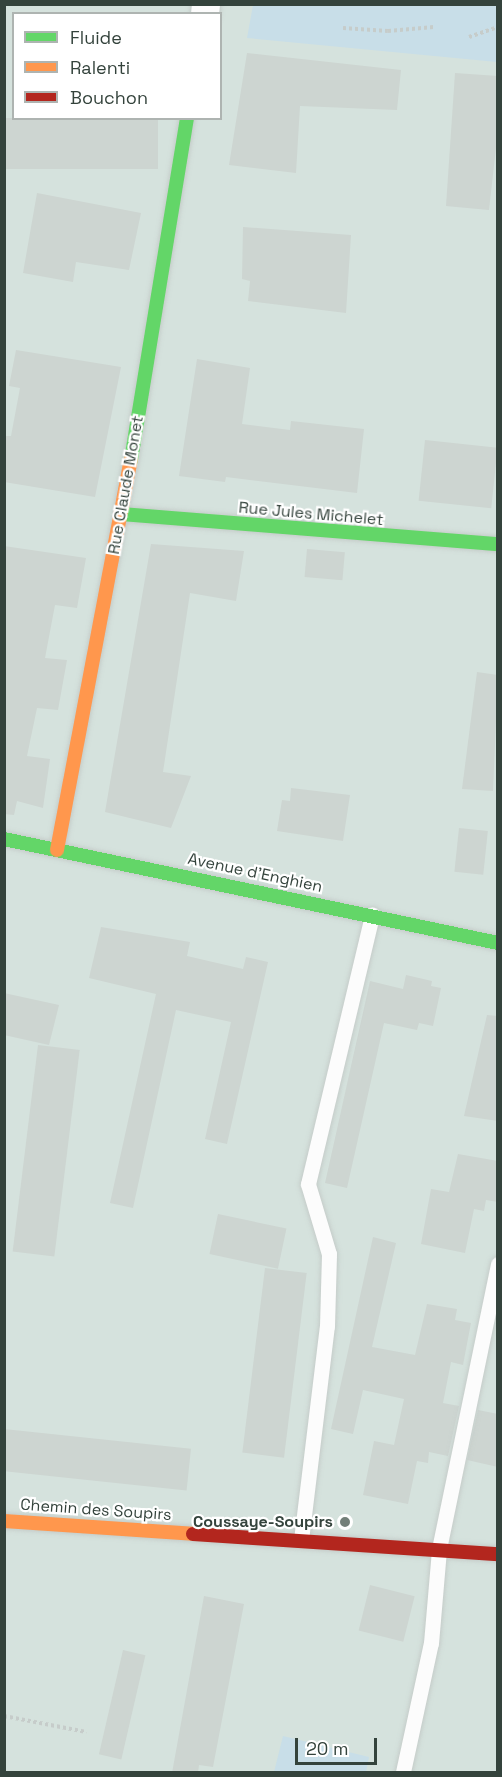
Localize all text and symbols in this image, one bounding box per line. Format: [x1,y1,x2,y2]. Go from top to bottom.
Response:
legend [12,12,222,120]
text: Fluide [70,26,122,49]
text: Ralenti [70,56,130,79]
text: Bouchon [70,86,148,109]
street label: Rue Claude Monet [104,414,148,556]
street label: Rue Jules Michelet [238,498,384,530]
street label: Avenue d'Enghien [186,849,324,897]
street label: Chemin des Soupirs [20,1495,172,1525]
place label: Coussaye-Soupirs [193,1512,333,1532]
marker: Coussaye-Soupirs [338,1515,352,1529]
scale bar [298,1726,380,1764]
text: 20 m [306,1737,349,1760]

